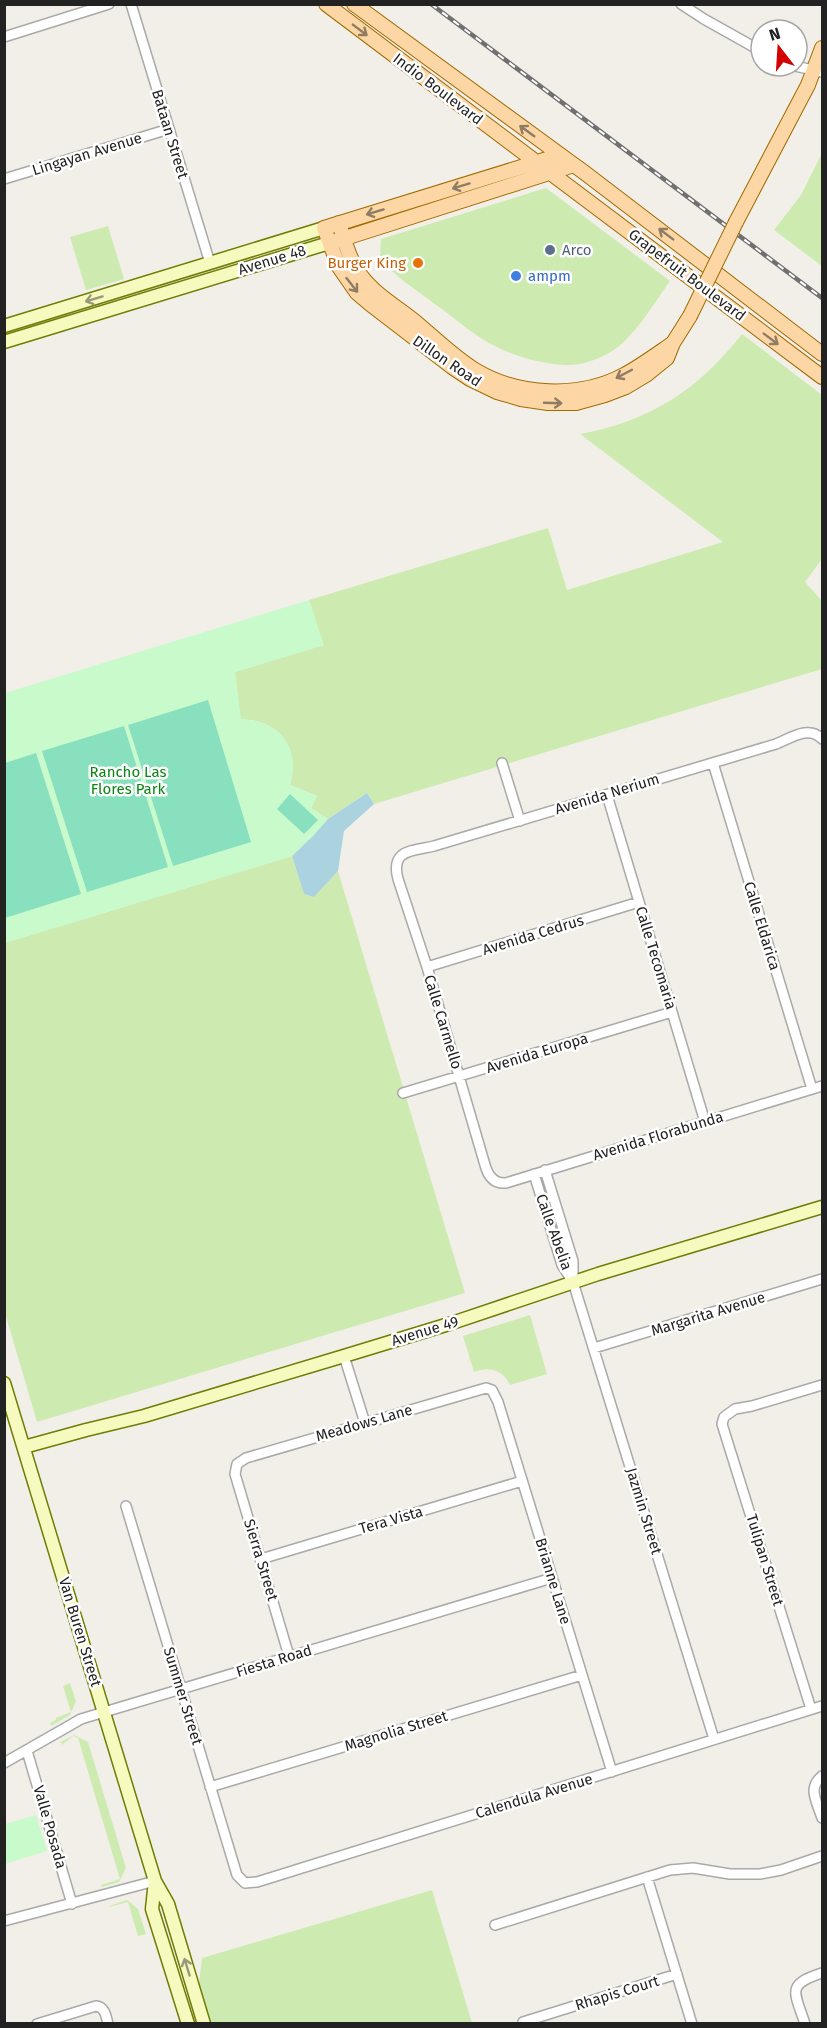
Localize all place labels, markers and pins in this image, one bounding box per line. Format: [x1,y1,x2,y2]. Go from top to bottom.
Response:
place label: Arco [562,241,592,259]
marker: Arco [543,243,557,257]
place label: Burger King [327,254,406,272]
marker: Burger King [411,256,425,270]
place label: ampm [528,267,571,285]
marker: ampm [509,269,523,283]

